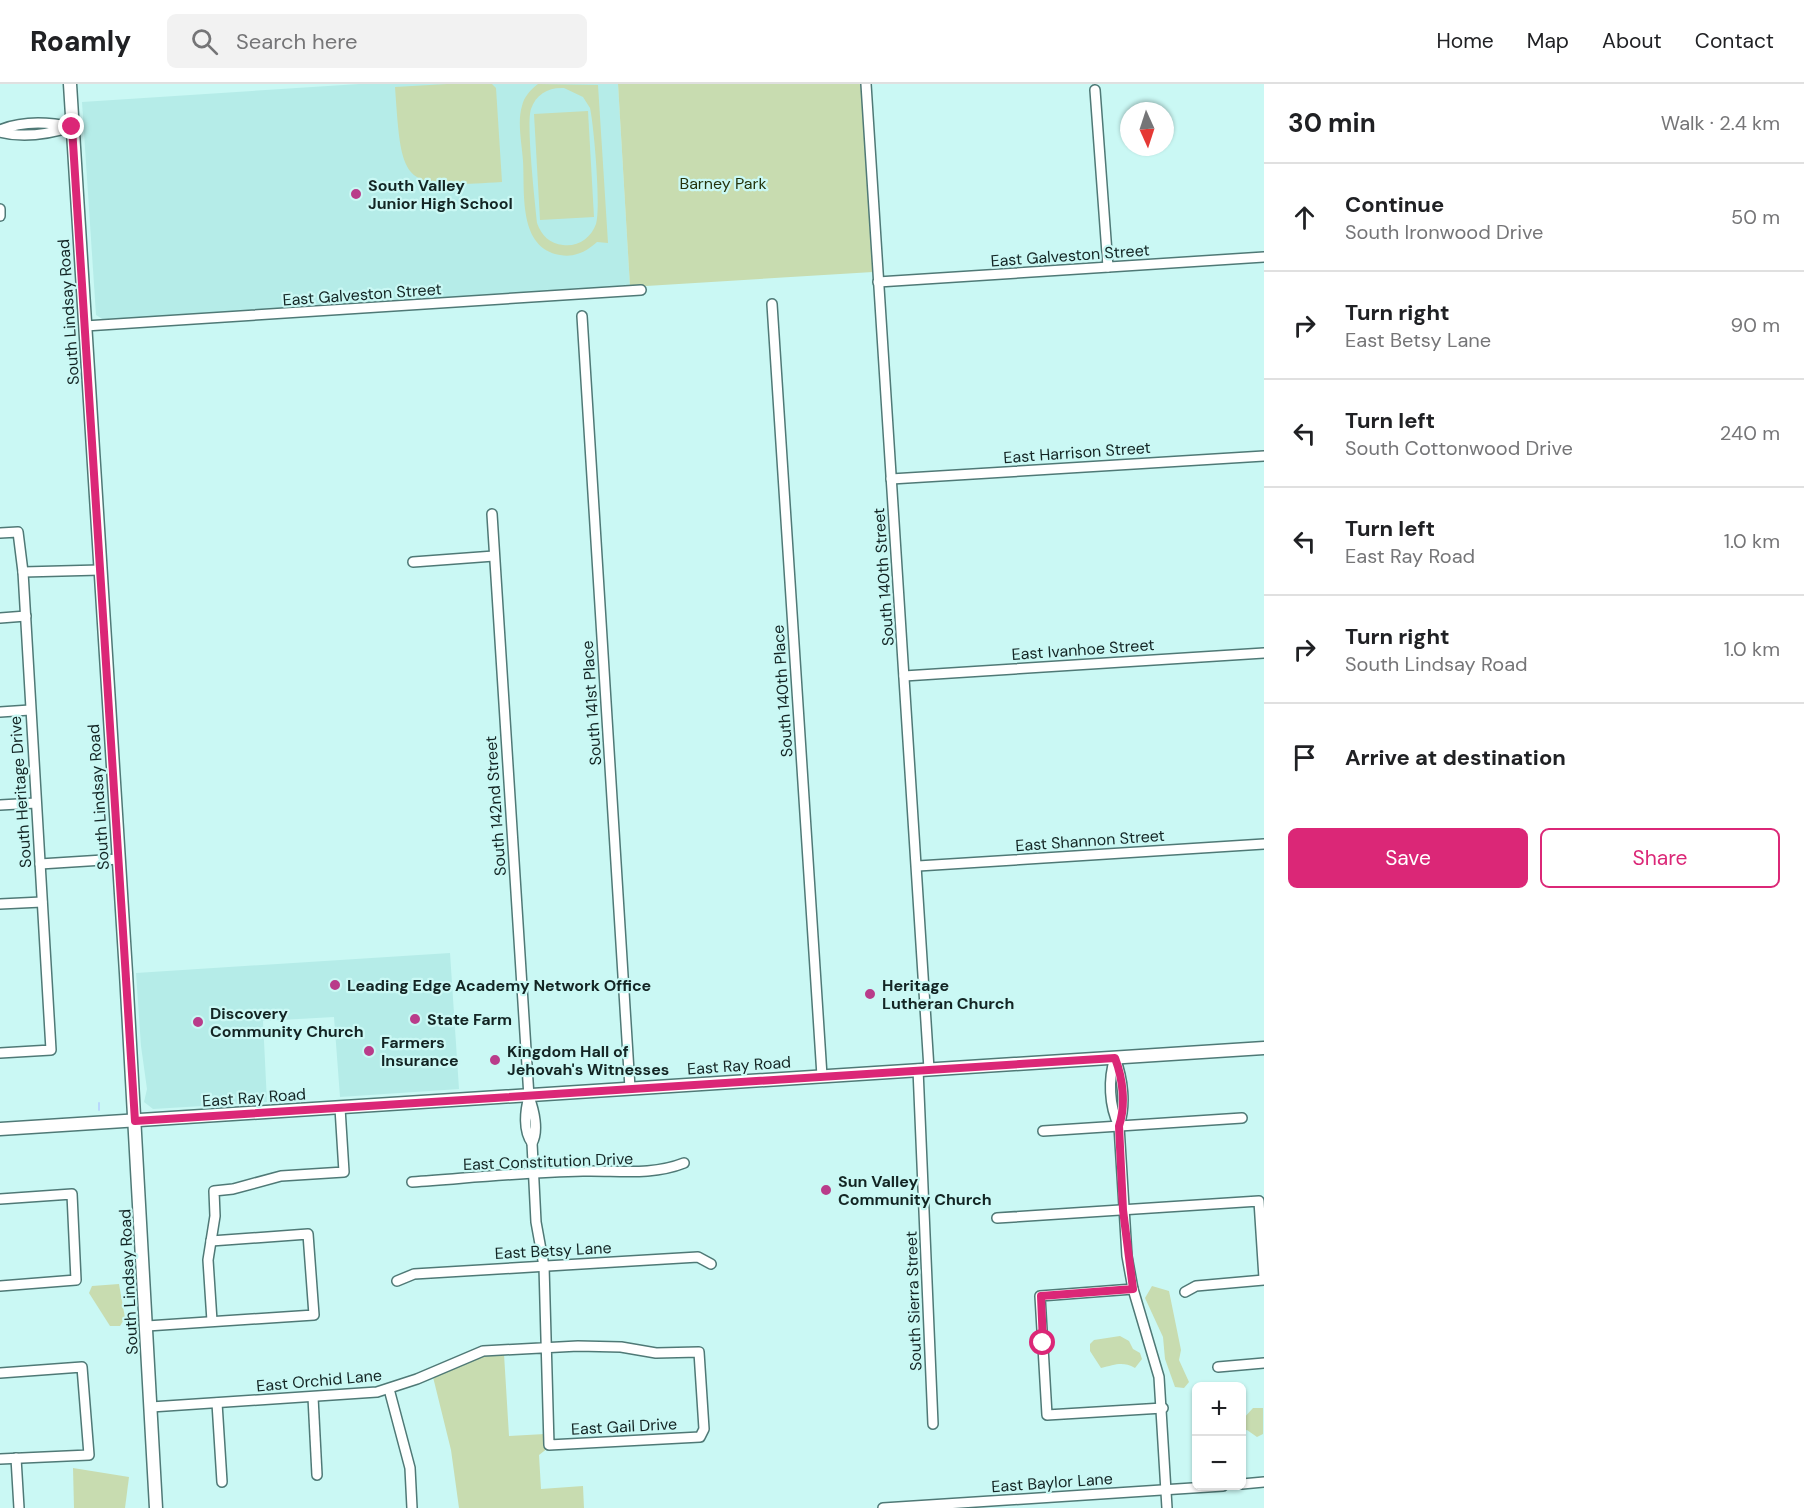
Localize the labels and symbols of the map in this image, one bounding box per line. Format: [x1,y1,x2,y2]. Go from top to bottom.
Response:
north arrow [1120,102,1174,156]
route end [58,113,84,139]
park label: Barney Park [680,173,766,194]
place label: South Valley Junior High School [368,175,513,214]
marker: South Valley Junior High School [349,187,363,201]
street label: South Lindsay Road [53,238,84,386]
street label: East Galveston Street [990,239,1150,272]
street label: East Galveston Street [282,278,442,311]
street label: East Harrison Street [1003,437,1151,468]
street label: South 140th Street [868,507,899,647]
street label: South 140th Place [767,624,798,758]
street label: East Ivanhoe Street [1011,634,1155,665]
street label: South 141st Place [577,640,606,766]
street label: South Heritage Drive [5,715,36,869]
street label: South Lindsay Road [83,723,114,871]
street label: South 142nd Street [480,735,511,877]
street label: East Shannon Street [1015,825,1165,856]
place label: Leading Edge Academy Network Office [347,975,651,996]
place label: Heritage Lutheran Church [882,975,1014,1014]
marker: Leading Edge Academy Network Office [328,978,342,992]
marker: Heritage Lutheran Church [863,987,877,1001]
place label: Discovery Community Church [210,1003,364,1042]
place label: State Farm [427,1009,512,1030]
marker: State Farm [408,1012,422,1026]
marker: Discovery Community Church [191,1015,205,1029]
place label: Farmers Insurance [381,1032,459,1071]
place label: Kingdom Hall of Jehovah's Witnesses [507,1041,669,1080]
marker: Farmers Insurance [362,1044,376,1058]
street label: East Ray Road [686,1051,792,1080]
marker: Kingdom Hall of Jehovah's Witnesses [488,1053,502,1067]
street label: East Ray Road [201,1083,307,1112]
street label: East Constitution Drive [463,1148,633,1175]
place label: Sun Valley Community Church [838,1171,992,1210]
marker: Sun Valley Community Church [819,1183,833,1197]
street label: South Lindsay Road [114,1208,143,1355]
street label: South Sierra Street [901,1231,926,1371]
street label: East Betsy Lane [494,1237,612,1264]
route start [1029,1329,1055,1355]
street label: East Orchid Lane [255,1365,383,1396]
street label: East Gail Drive [570,1413,678,1440]
street label: East Baylor Lane [991,1468,1113,1497]

